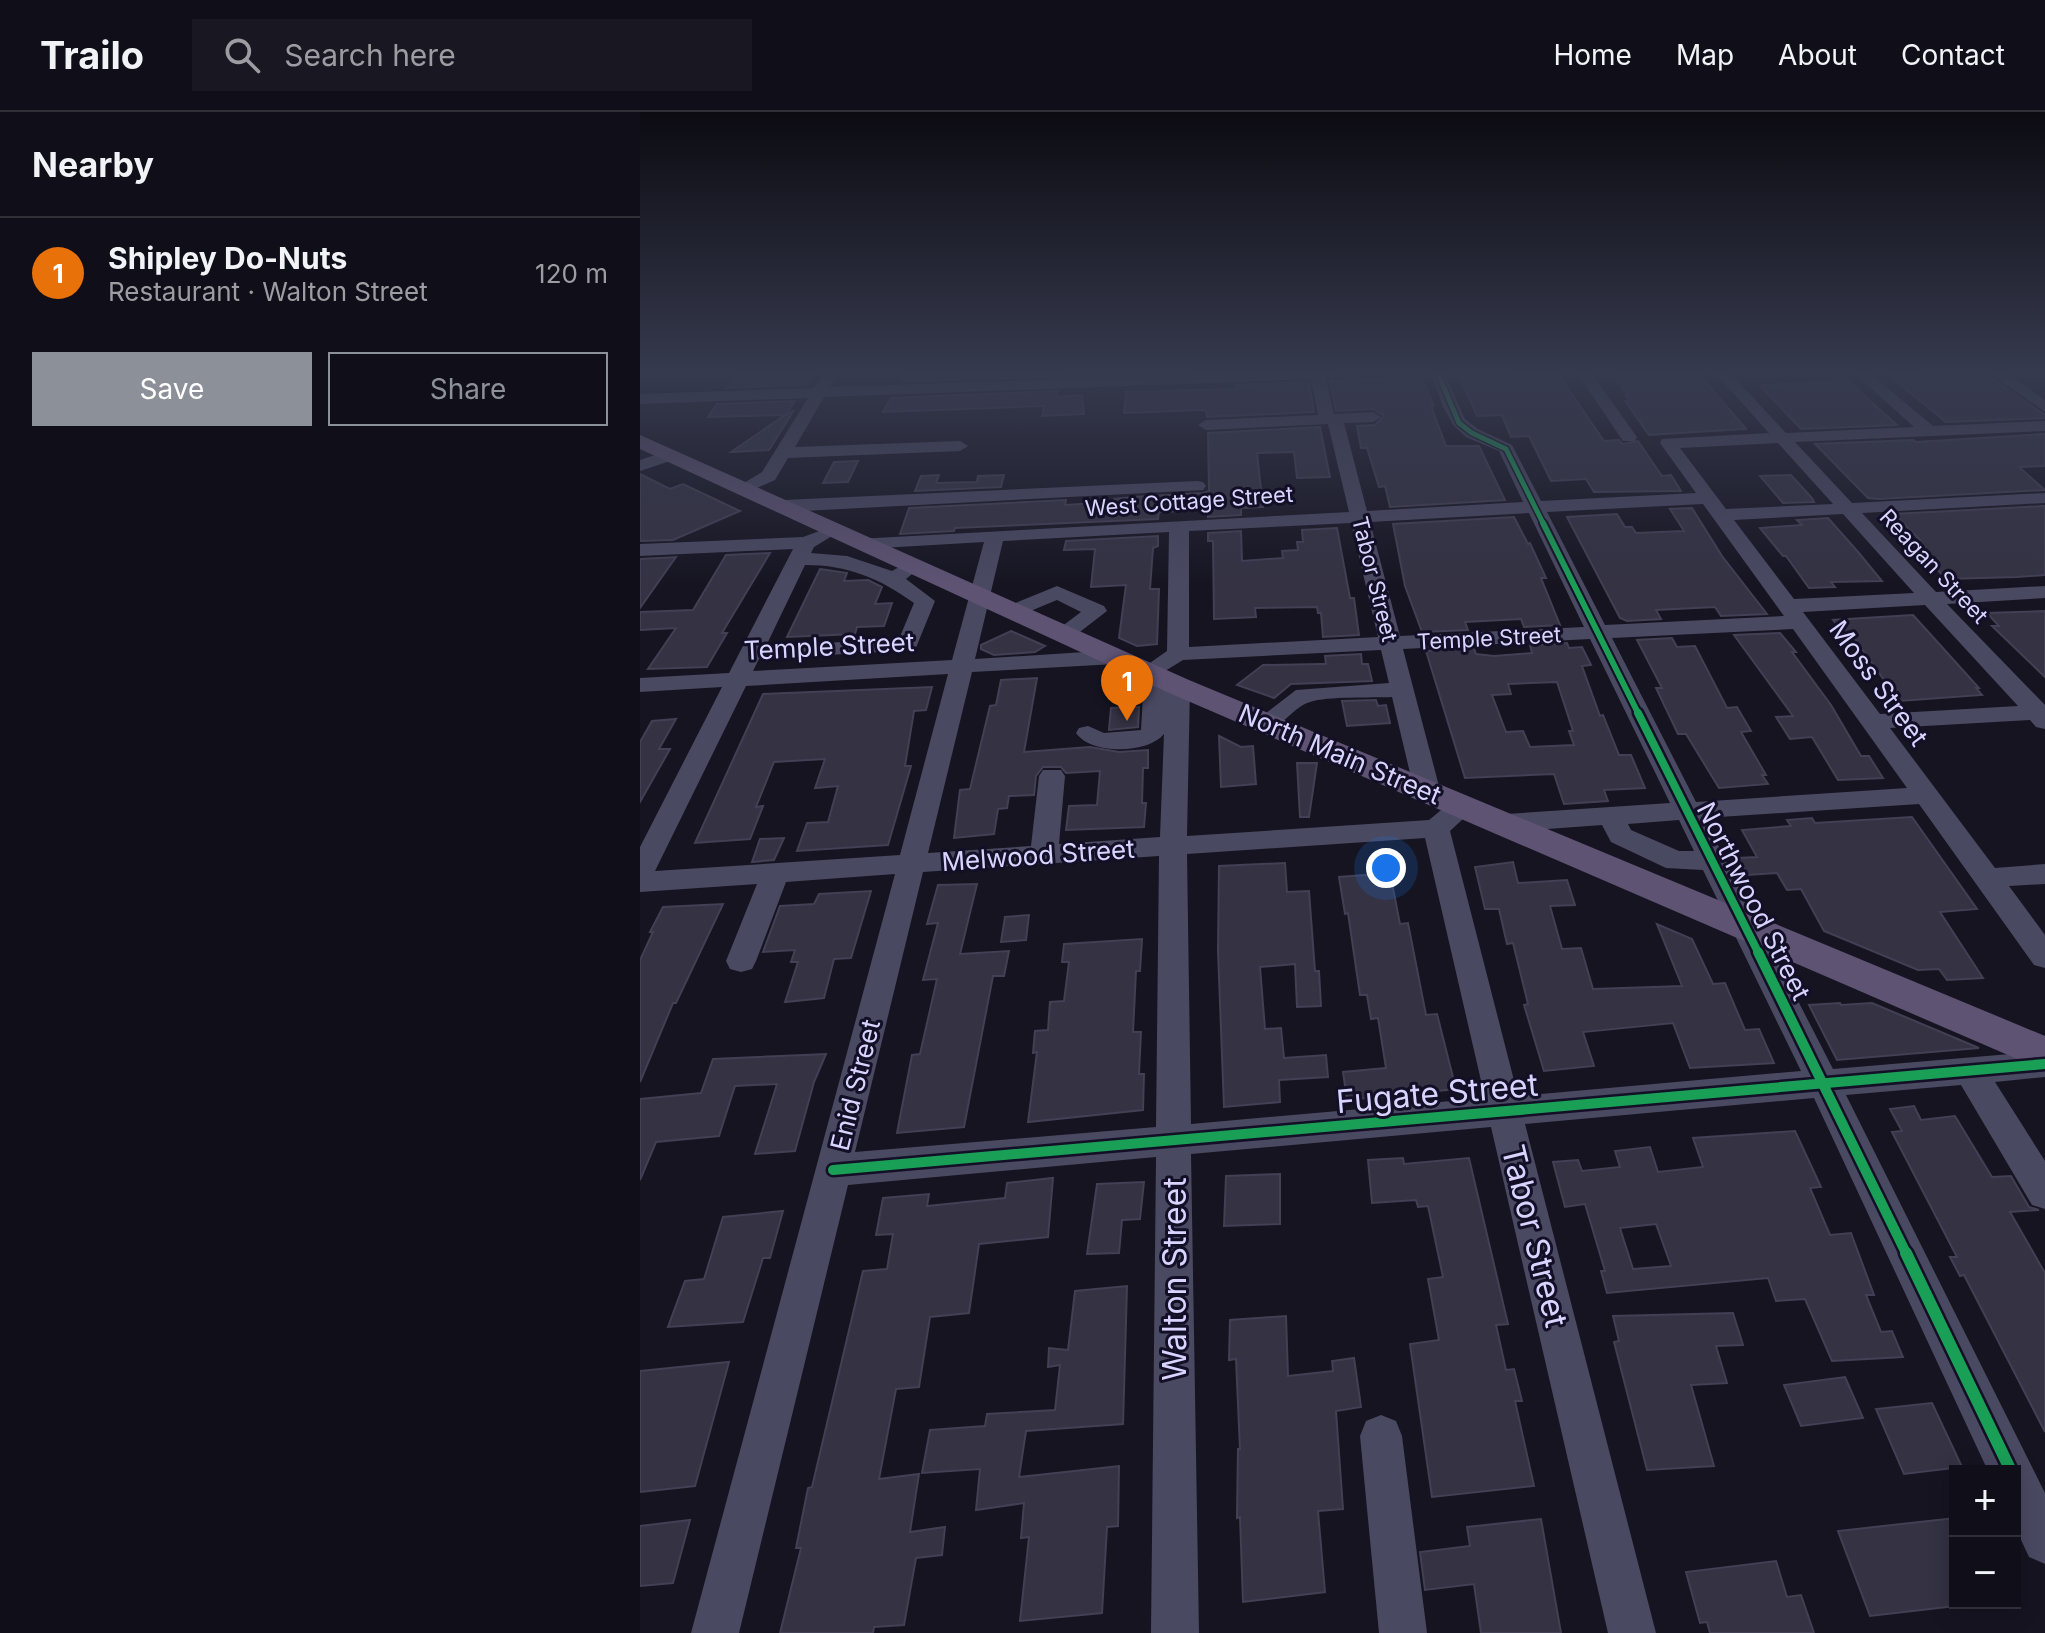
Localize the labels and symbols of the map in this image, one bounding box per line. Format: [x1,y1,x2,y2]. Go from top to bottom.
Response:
street label: West Cottage Street [1084,481,1294,521]
street label: Reagan Street [1875,504,1993,628]
street label: Tabor Street [1347,514,1403,644]
street label: Moss Street [1823,614,1935,752]
street label: Temple Street [1416,621,1562,655]
street label: Temple Street [743,626,915,666]
pin: 1 [1101,655,1153,721]
street label: North Main Street [1234,697,1446,811]
street label: Northwood Street [1691,797,1817,1005]
street label: Melwood Street [940,833,1136,877]
your location [1366,848,1406,888]
street label: Enid Street [824,1016,886,1154]
street label: Fugate Street [1334,1065,1540,1121]
street label: Tabor Street [1494,1141,1576,1331]
street label: Walton Street [1155,1177,1194,1381]

